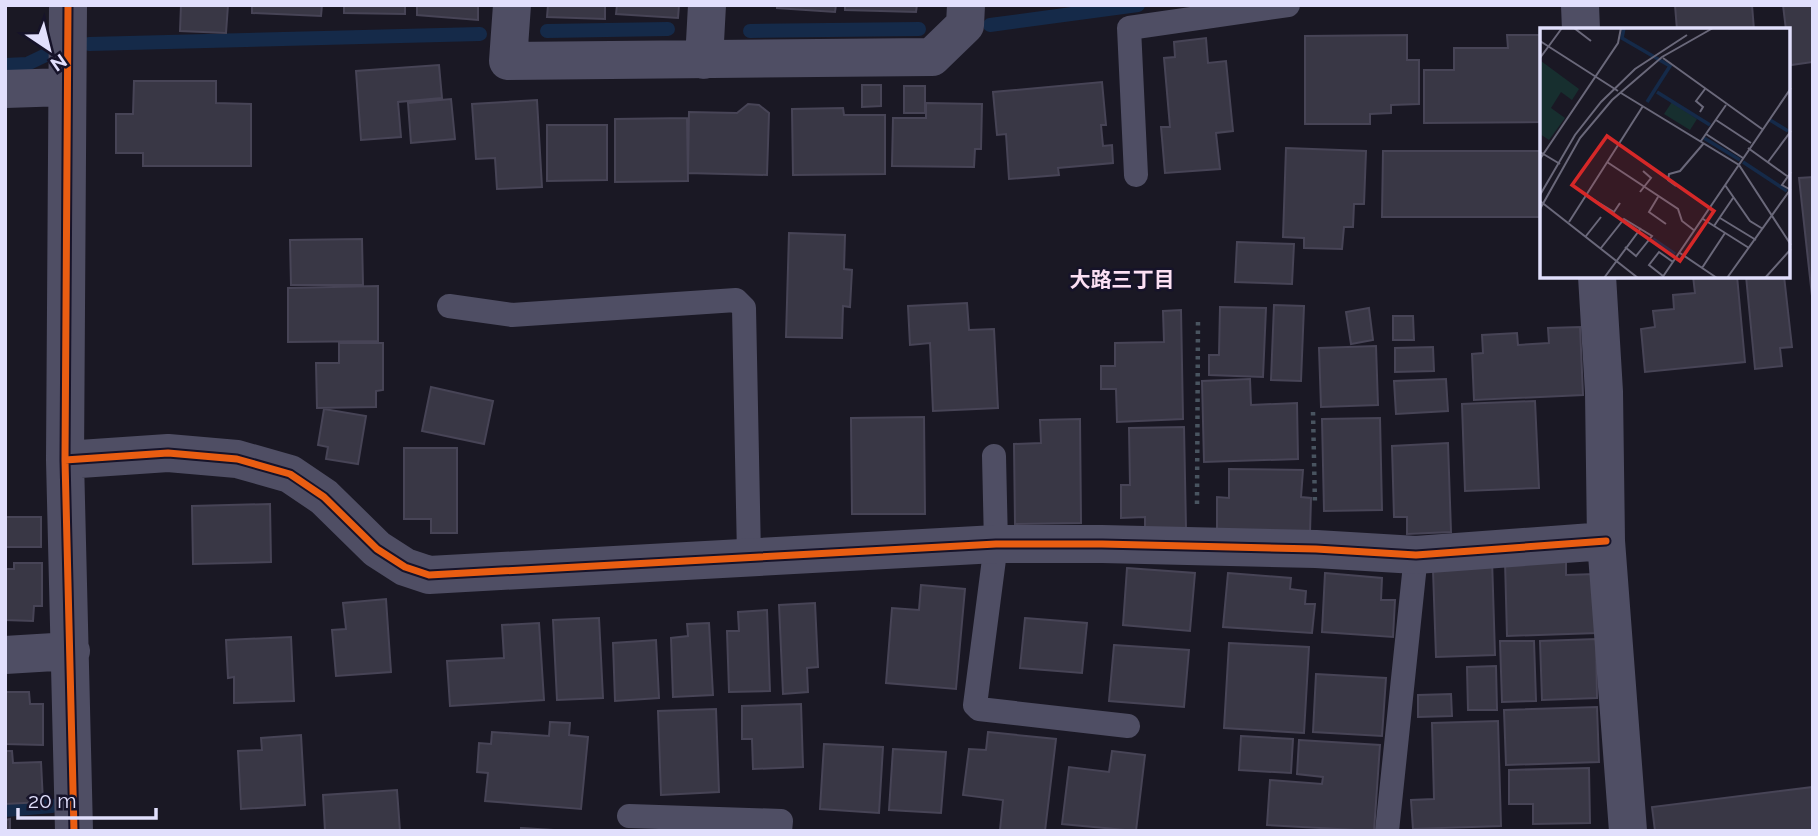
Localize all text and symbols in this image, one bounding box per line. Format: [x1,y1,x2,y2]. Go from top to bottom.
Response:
north arrow [14,14,84,84]
inset map [1540,28,1790,278]
text: N [47,50,71,76]
district label: 大路三丁目 [1070,267,1175,292]
scale bar [18,776,156,820]
text: 20 m [28,788,76,813]

